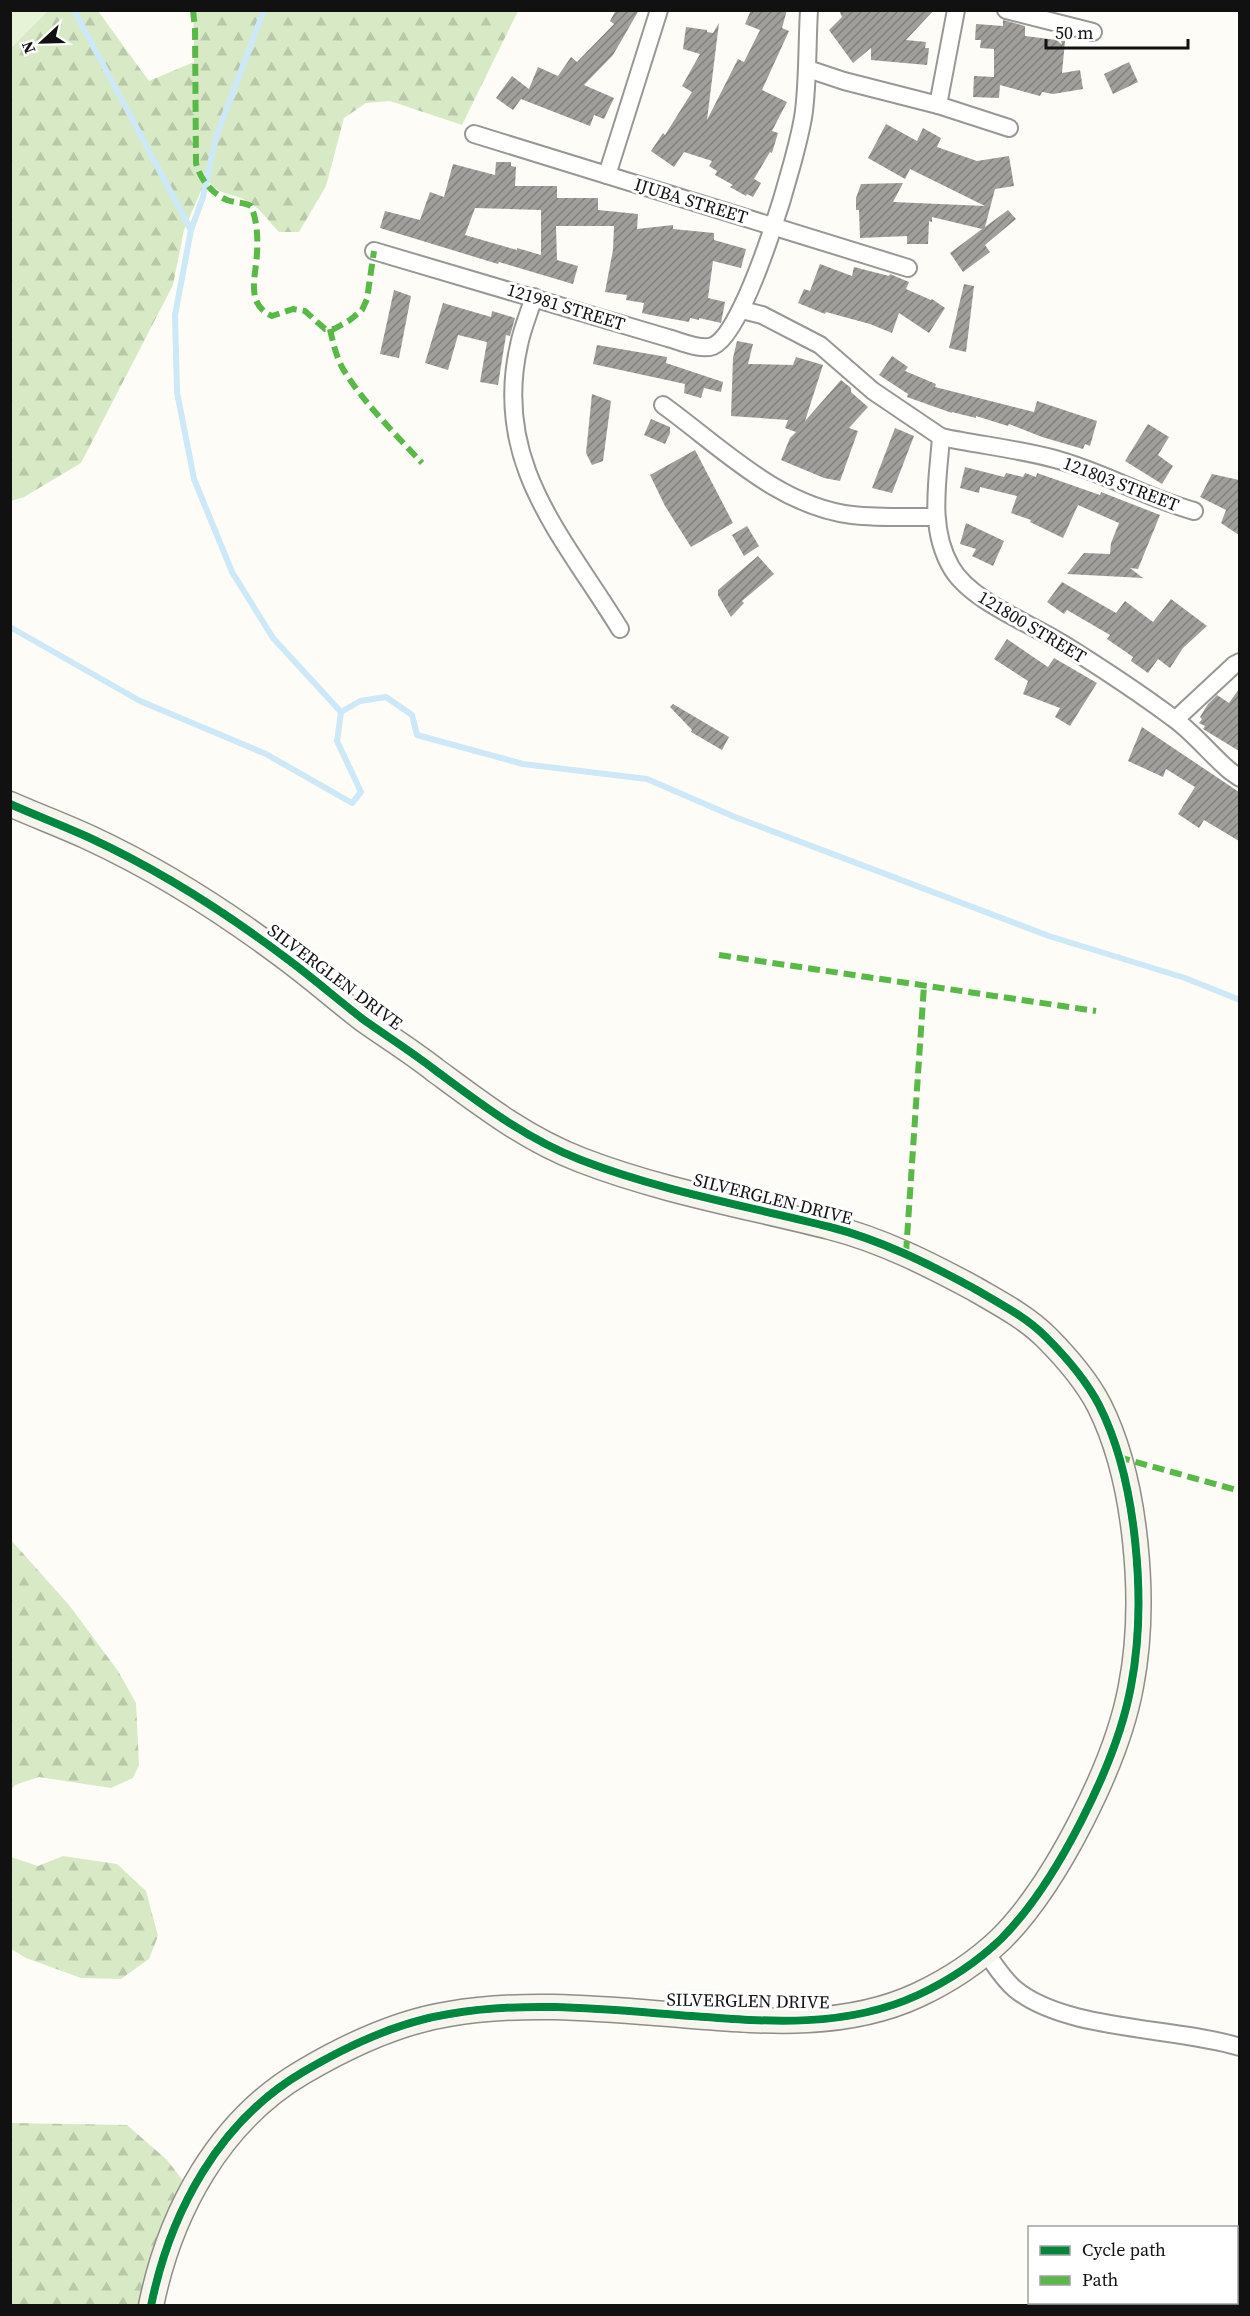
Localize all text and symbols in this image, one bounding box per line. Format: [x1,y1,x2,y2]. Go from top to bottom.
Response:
north arrow [12,12,72,72]
scale bar [1046,12,1188,50]
text: 50 m [1055,20,1093,45]
text: N [16,38,40,57]
street label: IJUBA STREET [631,171,751,230]
street label: 121981 STREET [504,277,628,336]
street label: 121803 STREET [1060,450,1183,517]
street label: 121800 STREET [973,584,1091,669]
street label: SILVERGLEN DRIVE [263,918,408,1036]
street label: SILVERGLEN DRIVE [691,1167,855,1230]
street label: SILVERGLEN DRIVE [666,1987,830,2014]
legend [1028,2226,1238,2304]
text: Cycle path [1082,2237,1166,2262]
text: Path [1082,2267,1119,2292]

